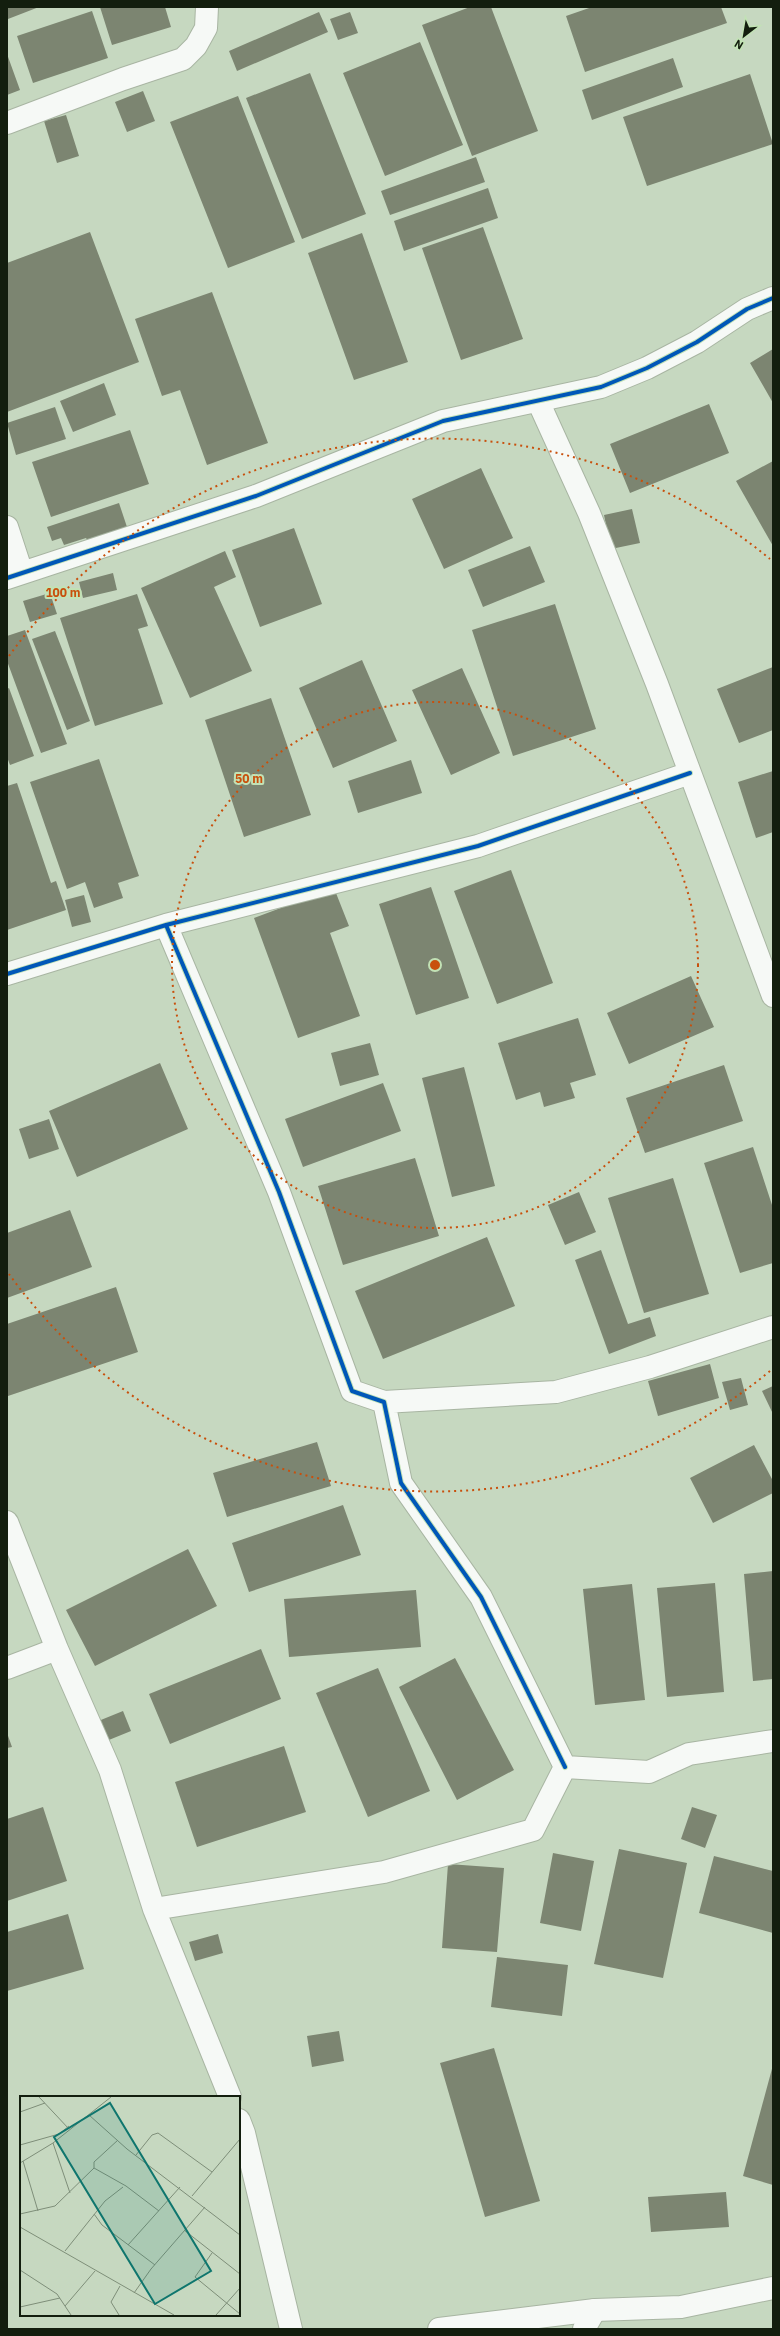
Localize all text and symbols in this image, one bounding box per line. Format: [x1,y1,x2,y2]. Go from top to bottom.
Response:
north arrow [724,16,764,56]
text: N [732,37,746,53]
text: 100 m [45,585,81,600]
text: 50 m [235,771,263,786]
centre of rings [428,958,442,972]
inset map [20,2096,240,2316]

